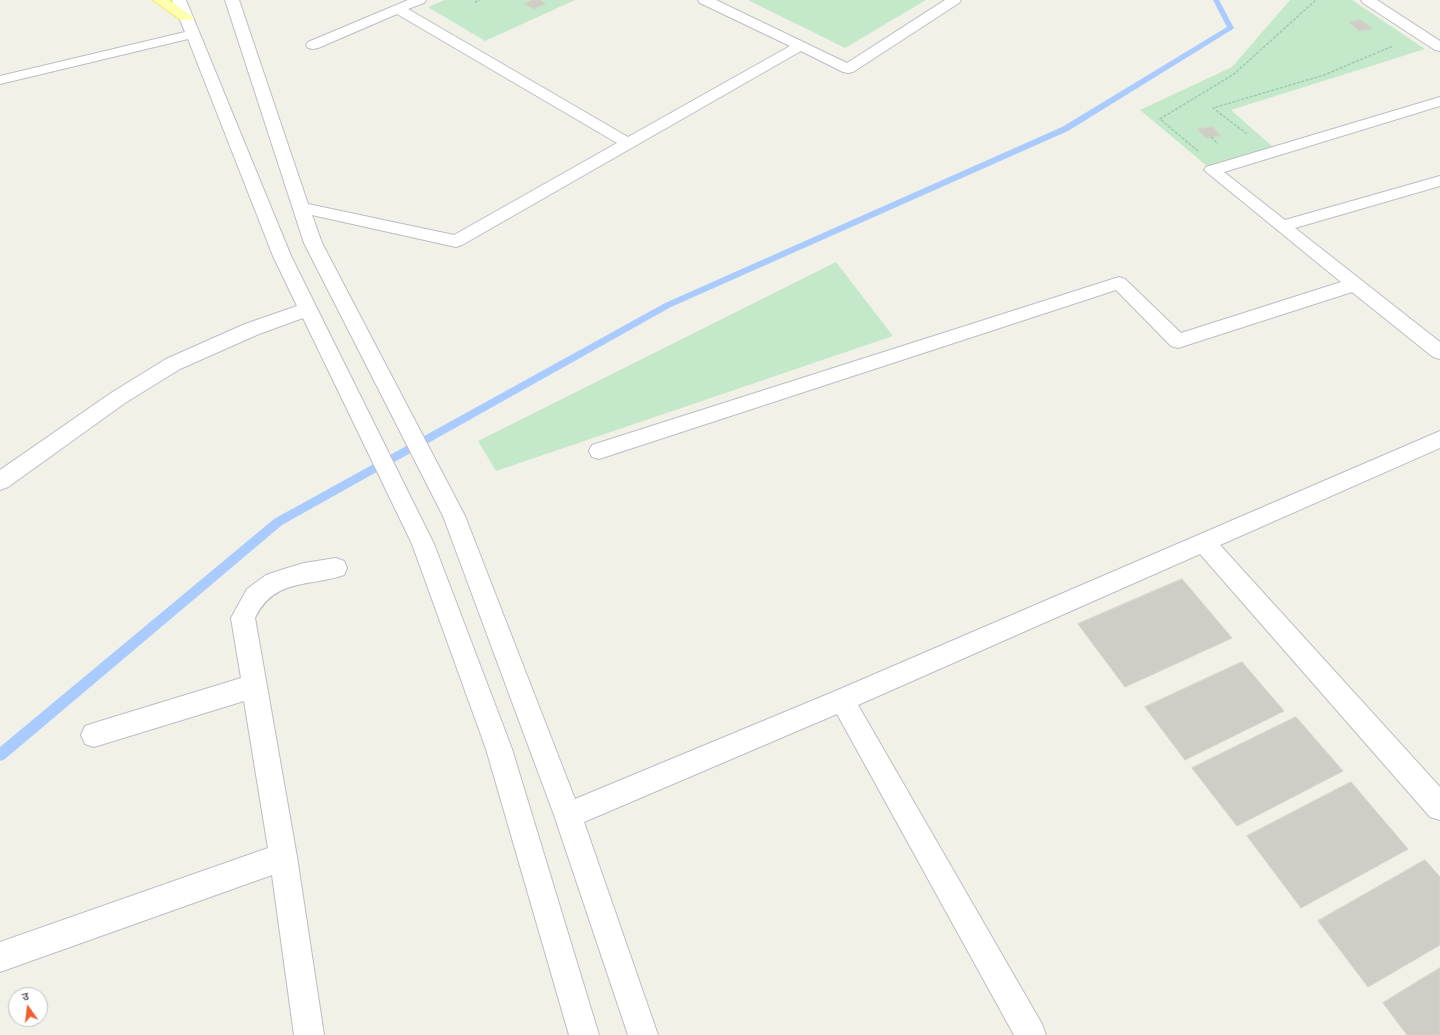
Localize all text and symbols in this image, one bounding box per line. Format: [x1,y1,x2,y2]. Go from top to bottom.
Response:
north arrow [8,987,48,1027]
text: उ [20,988,30,1004]

